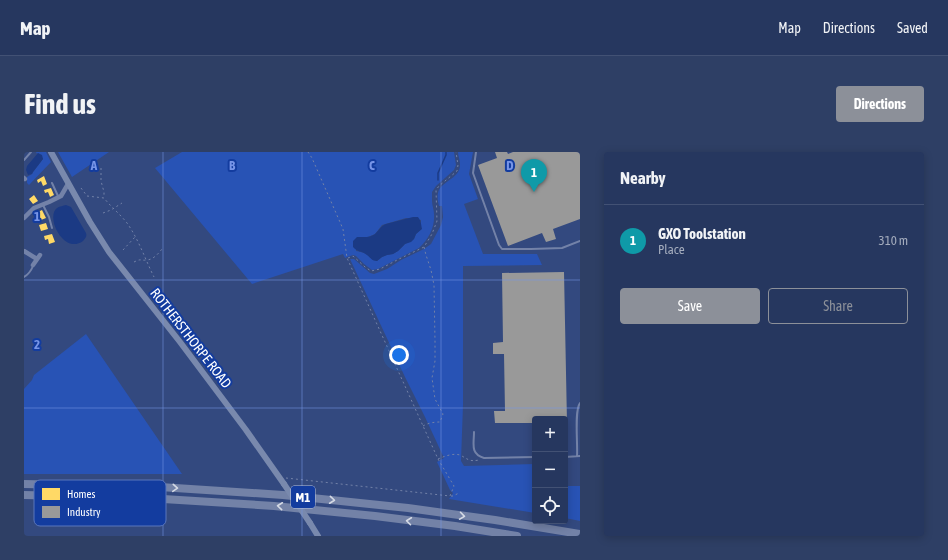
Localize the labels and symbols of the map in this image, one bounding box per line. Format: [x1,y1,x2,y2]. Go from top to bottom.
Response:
text: A [90,158,98,173]
text: B [229,158,236,173]
text: C [369,158,375,173]
text: D [506,158,514,173]
pin: 1 [521,159,547,192]
text: 1 [34,209,40,224]
street label: ROTHERSTHORPE ROAD [147,285,235,391]
text: 2 [34,337,40,352]
your location [389,345,409,365]
legend [34,480,166,526]
one-way arrow [172,484,178,493]
road number: M1 [291,486,315,508]
text: Homes [67,488,95,500]
one-way arrow [329,496,335,505]
one-way arrow [277,502,283,511]
text: Industry [67,506,101,518]
one-way arrow [458,511,465,520]
one-way arrow [406,516,413,525]

